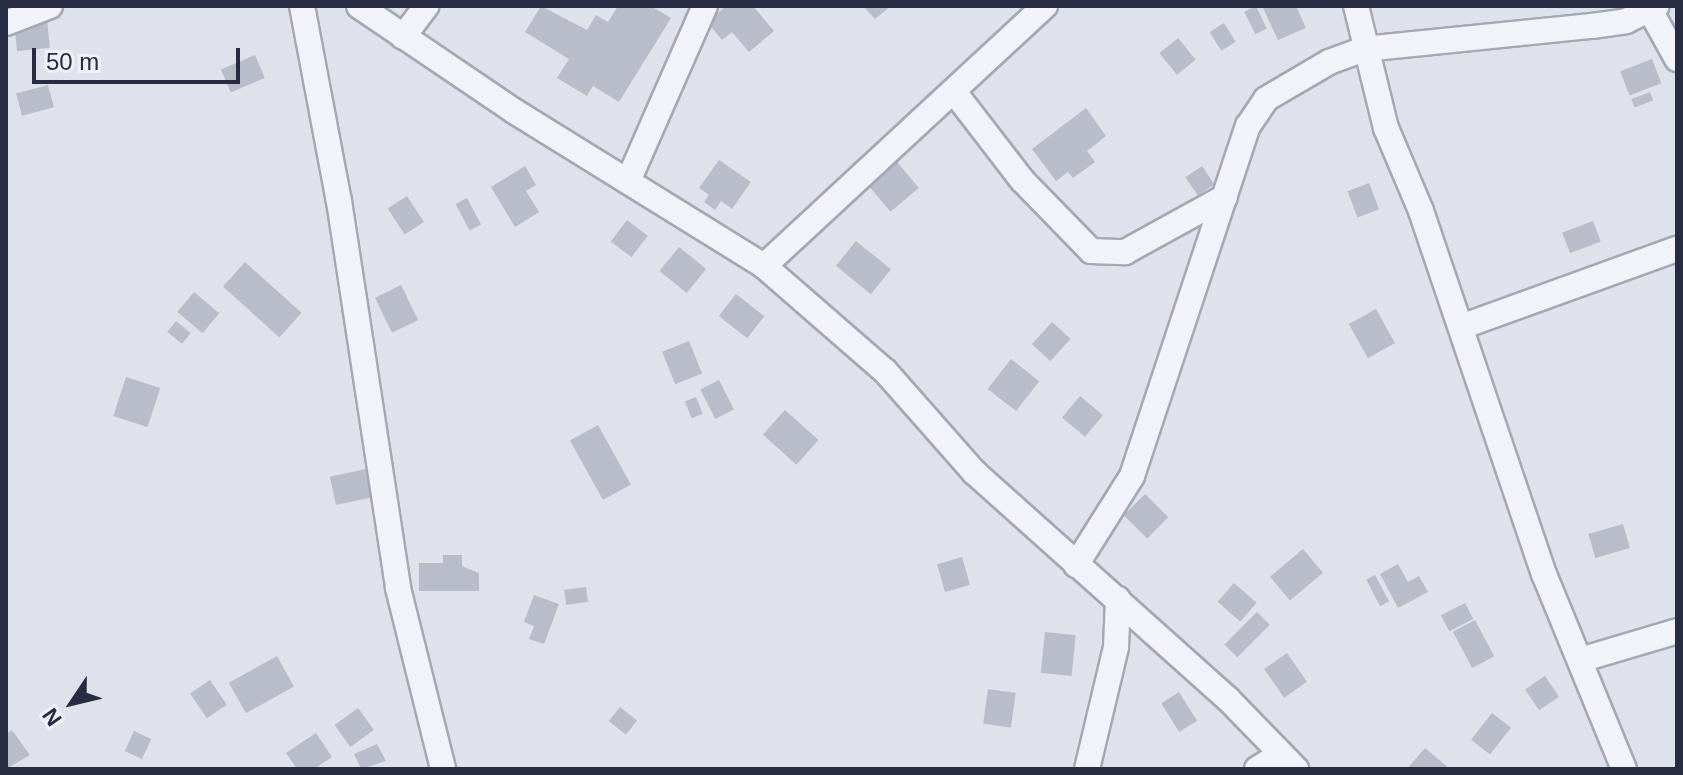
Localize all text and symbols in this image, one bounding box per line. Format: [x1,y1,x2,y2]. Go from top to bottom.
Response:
scale bar [36,32,244,82]
text: 50 m [46,48,99,75]
north arrow [32,663,112,743]
text: N [37,703,67,731]

